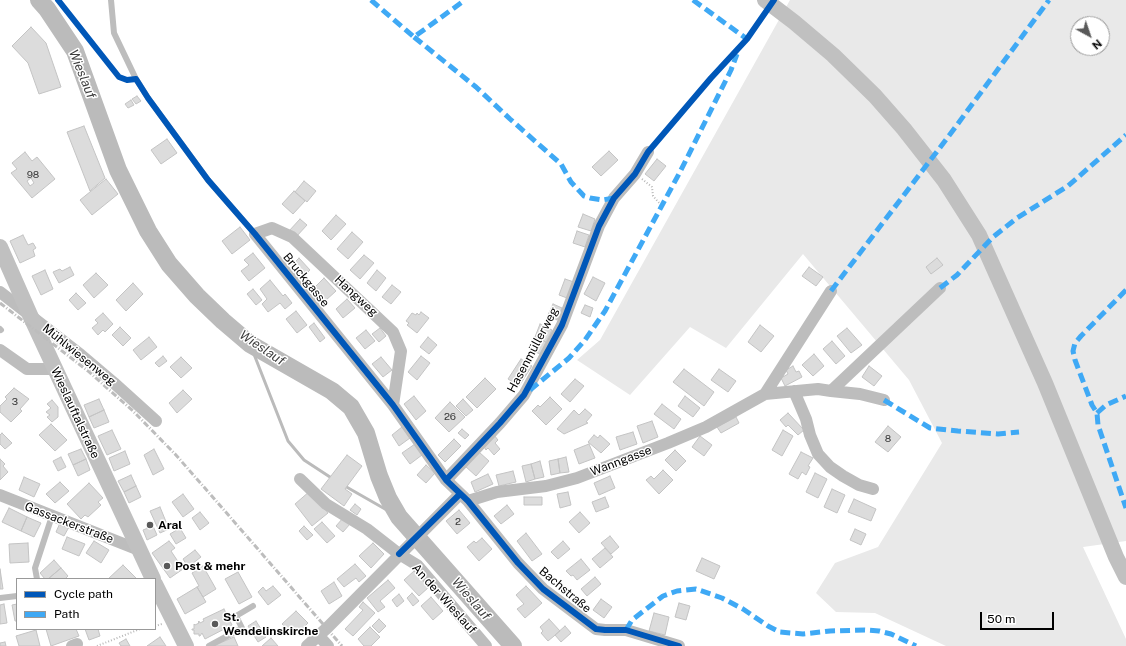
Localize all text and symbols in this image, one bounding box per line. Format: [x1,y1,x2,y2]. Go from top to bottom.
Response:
north arrow [1070,16,1110,56]
text: N [1090,37,1104,52]
water label: Wieslauf [65,47,99,101]
house number: 98 [27,169,39,181]
street label: Bruckgasse [280,250,332,310]
street label: Hangweg [331,272,381,320]
street label: Hasenmüllerweg [504,305,562,395]
street label: Mühlwiesenweg [39,321,119,389]
water label: Wieslauf [236,327,288,369]
street label: Wieslauftalstraße [48,365,102,461]
house number: 3 [12,396,18,408]
house number: 26 [444,411,456,423]
house number: 8 [885,433,891,445]
street label: Wanngasse [588,443,654,479]
street label: Gassackerstraße [23,499,115,547]
house number: 2 [455,516,461,528]
place label: Aral [158,518,182,532]
marker: Aral [145,520,155,530]
place label: Post & mehr [175,559,245,573]
marker: Post & mehr [162,561,172,571]
street label: An der Wieslauf [409,561,479,637]
street label: Bachstraße [536,564,594,616]
water label: Wieslauf [448,575,494,623]
legend [16,578,156,630]
text: Cycle path [54,587,113,601]
scale bar [982,604,1056,630]
text: Path [54,607,80,621]
place label: St. Wendelinskirche [223,610,318,638]
text: 50 m [987,612,1015,626]
marker: St. Wendelinskirche [210,619,220,629]

